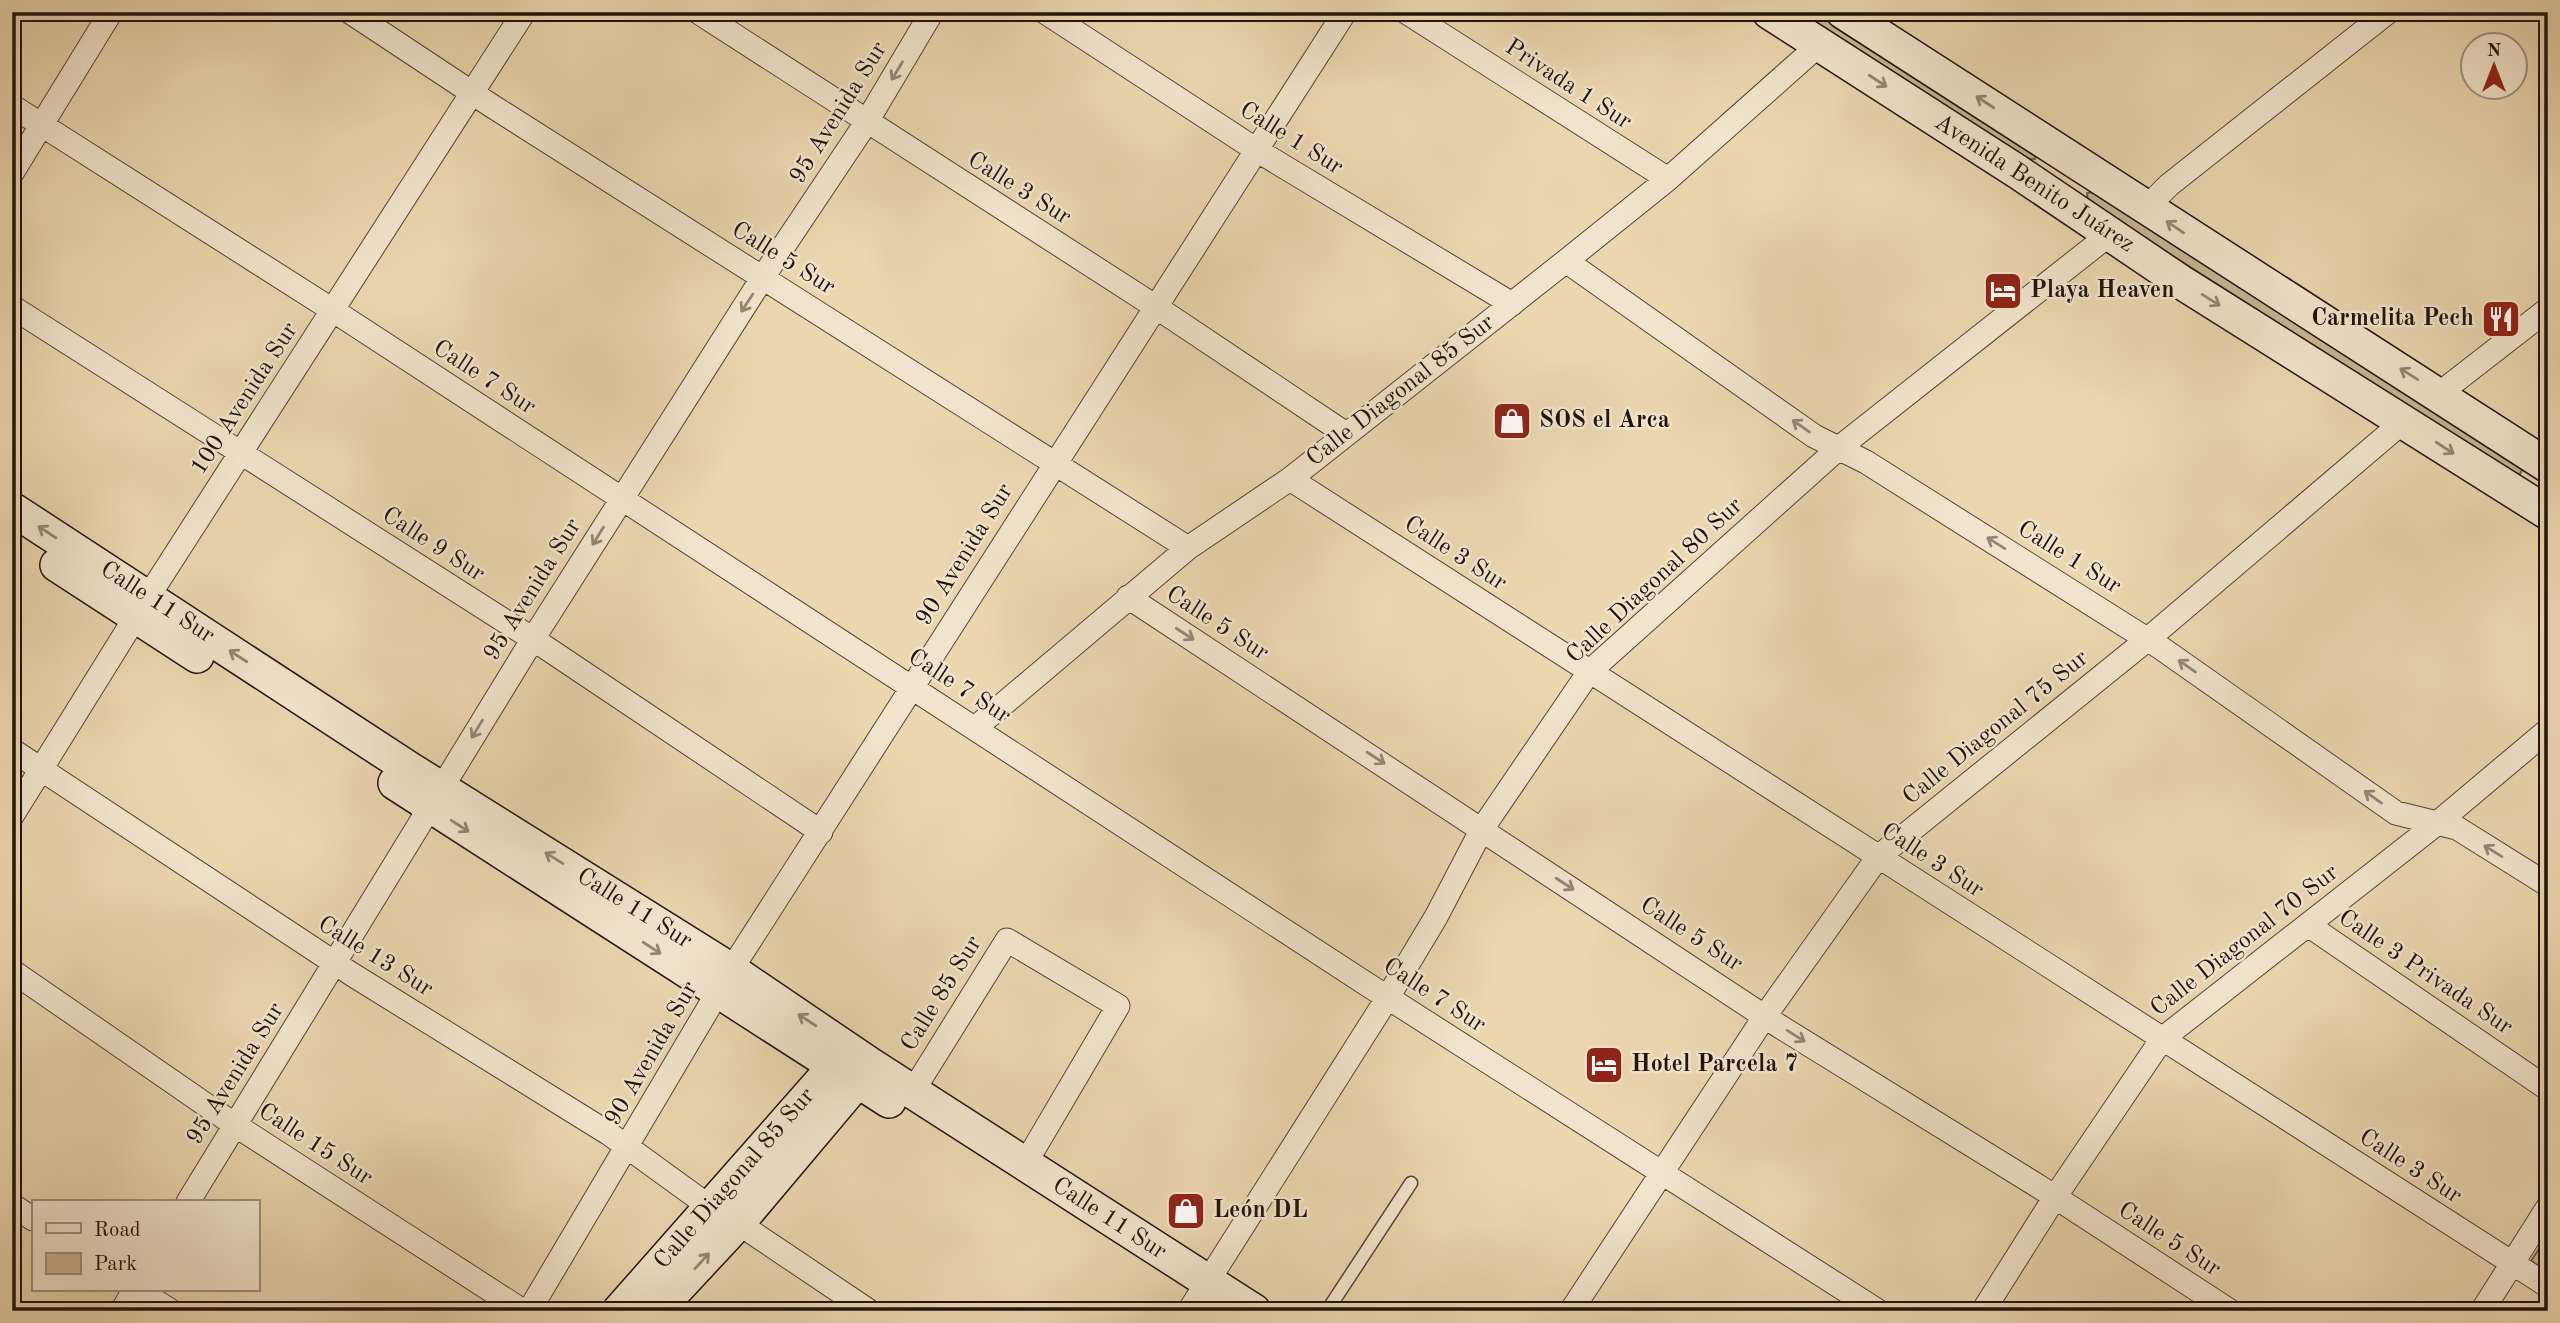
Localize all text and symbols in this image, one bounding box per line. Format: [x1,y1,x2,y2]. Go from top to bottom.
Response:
north arrow [2458,32,2528,102]
street label: Privada 1 Sur [1500,35,1636,135]
street label: 95 Avenida Sur [786,38,892,188]
text: N [2487,42,2502,61]
one-way arrow [890,60,903,81]
one-way arrow [1867,75,1887,89]
one-way arrow [1975,95,1995,109]
street label: Calle 1 Sur [1235,98,1347,180]
street label: Avenida Benito Juárez [1930,110,2138,258]
street label: Calle 3 Sur [963,148,1075,230]
street label: Calle 5 Sur [727,218,839,300]
one-way arrow [2166,220,2185,234]
hotel icon: Playa Heaven [1982,270,2024,312]
place label: Playa Heaven [2030,279,2175,303]
one-way arrow [740,293,754,312]
one-way arrow [2201,294,2221,308]
restaurant icon: Carmelita Pech [2480,298,2522,340]
place label: Carmelita Pech [2311,307,2474,331]
street label: Calle Diagonal 85 Sur [1303,310,1499,471]
street label: 100 Avenida Sur [187,319,303,479]
street label: Calle 7 Sur [428,336,540,420]
one-way arrow [2400,367,2419,382]
shop icon: SOS el Arca [1491,400,1533,442]
place label: SOS el Arca [1539,409,1670,433]
one-way arrow [1792,419,1811,434]
one-way arrow [2435,441,2455,455]
street label: 90 Avenida Sur [912,480,1018,630]
street label: Calle Diagonal 80 Sur [1562,493,1748,668]
street label: Calle 9 Sur [377,503,489,587]
street label: Calle 3 Sur [1399,512,1511,596]
street label: 95 Avenida Sur [480,515,586,665]
street label: Calle 1 Sur [2013,517,2125,599]
one-way arrow [38,524,58,538]
one-way arrow [591,526,605,546]
one-way arrow [1986,536,2006,550]
street label: Calle 11 Sur [96,557,218,649]
street label: Calle 5 Sur [1161,582,1273,666]
one-way arrow [1175,627,1194,641]
street label: Calle 7 Sur [903,645,1015,729]
street label: Calle Diagonal 75 Sur [1899,646,2093,810]
one-way arrow [229,649,248,663]
one-way arrow [2178,659,2197,673]
one-way arrow [469,718,483,738]
one-way arrow [1365,752,1385,766]
one-way arrow [2364,790,2383,804]
one-way arrow [450,819,470,833]
street label: Calle 3 Sur [1876,819,1988,903]
one-way arrow [2483,843,2503,857]
one-way arrow [544,850,564,864]
street label: Calle Diagonal 70 Sur [2147,860,2343,1021]
street label: Calle 11 Sur [572,864,696,954]
one-way arrow [1555,877,1575,891]
street label: Calle 5 Sur [1635,893,1747,977]
street label: Calle 3 Privada Sur [2334,906,2517,1040]
street label: Calle 13 Sur [313,912,437,1002]
street label: Calle 85 Sur [897,932,987,1056]
one-way arrow [642,941,661,956]
street label: Calle 7 Sur [1378,954,1490,1038]
street label: 90 Avenida Sur [601,978,703,1130]
street label: 95 Avenida Sur [183,999,289,1149]
one-way arrow [798,1013,817,1027]
one-way arrow [1785,1030,1805,1044]
hotel icon: Hotel Parcela 7 [1583,1044,1625,1086]
place label: Hotel Parcela 7 [1631,1053,1798,1077]
street label: Calle Diagonal 85 Sur [650,1084,820,1274]
street label: Calle 15 Sur [254,1099,376,1191]
street label: Calle 3 Sur [2354,1125,2466,1209]
street label: Calle 11 Sur [1048,1173,1170,1265]
shop icon: León DL [1165,1190,1207,1232]
street label: Calle 5 Sur [2113,1198,2225,1282]
place label: León DL [1213,1199,1308,1223]
legend [32,1200,259,1292]
text: Road [94,1220,141,1241]
one-way arrow [694,1253,711,1270]
text: Park [94,1254,137,1275]

